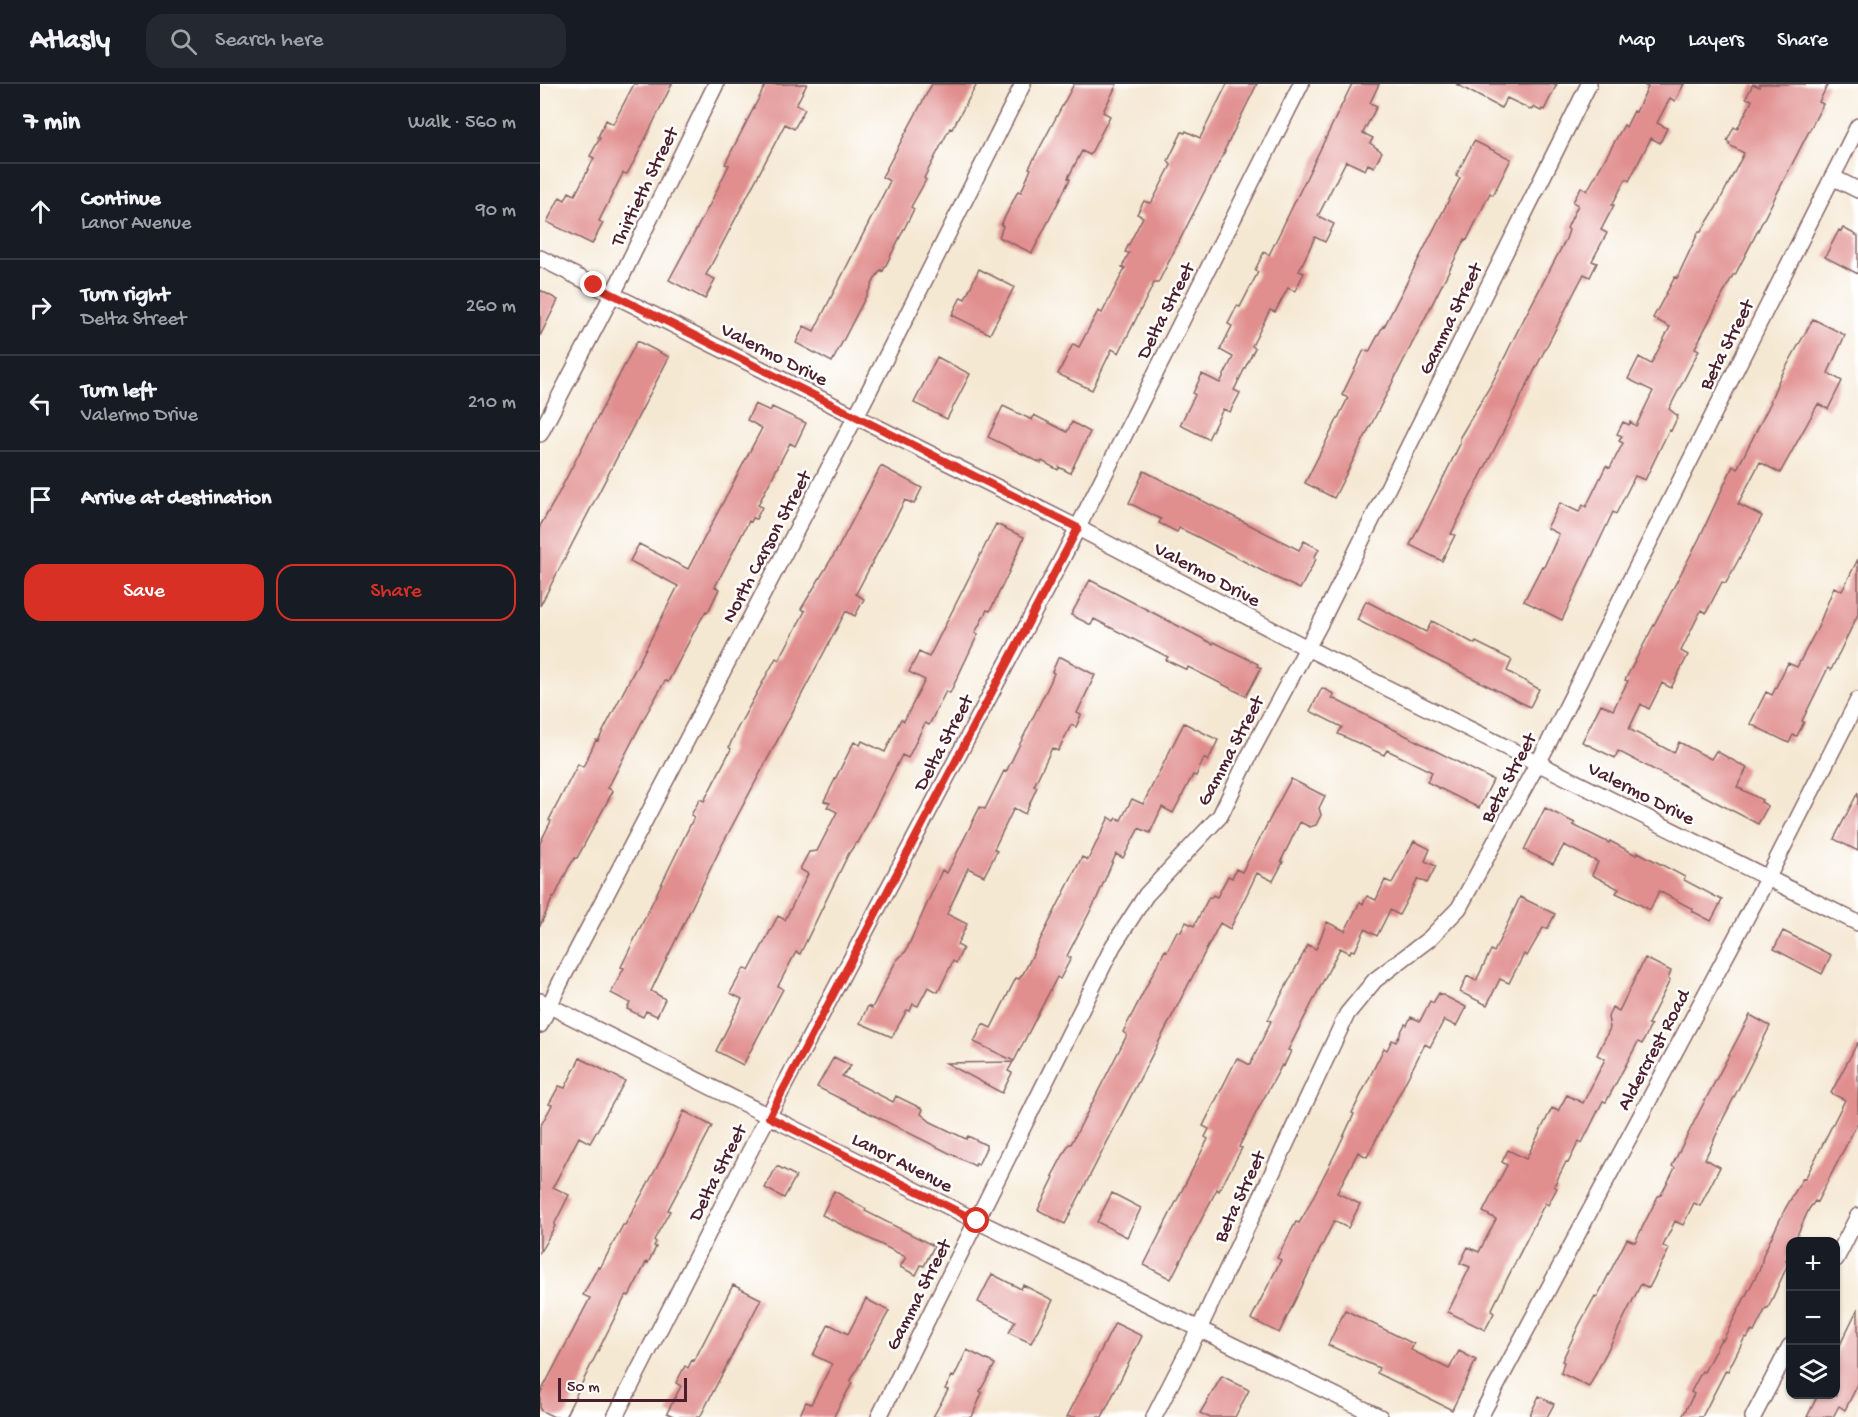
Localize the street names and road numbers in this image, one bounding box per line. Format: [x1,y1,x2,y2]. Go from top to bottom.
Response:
street label: Thirtieth Street [607,123,686,252]
street label: Delta Street [1132,258,1202,365]
street label: Gamma Street [1415,258,1490,379]
street label: Beta Street [1695,295,1761,395]
street label: Valermo Drive [715,319,831,393]
street label: North Carson Street [718,466,819,627]
street label: Valermo Drive [1148,538,1264,614]
street label: Delta Street [909,690,981,797]
street label: Gamma Street [1193,691,1272,811]
street label: Beta Street [1476,728,1544,828]
street label: Valermo Drive [1582,758,1698,832]
street label: Aldercrest Road [1614,984,1698,1115]
street label: Delta Street [684,1120,754,1227]
street label: Lanor Avenue [847,1129,956,1200]
street label: Beta Street [1210,1147,1273,1248]
street label: Gamma Street [882,1235,959,1355]

